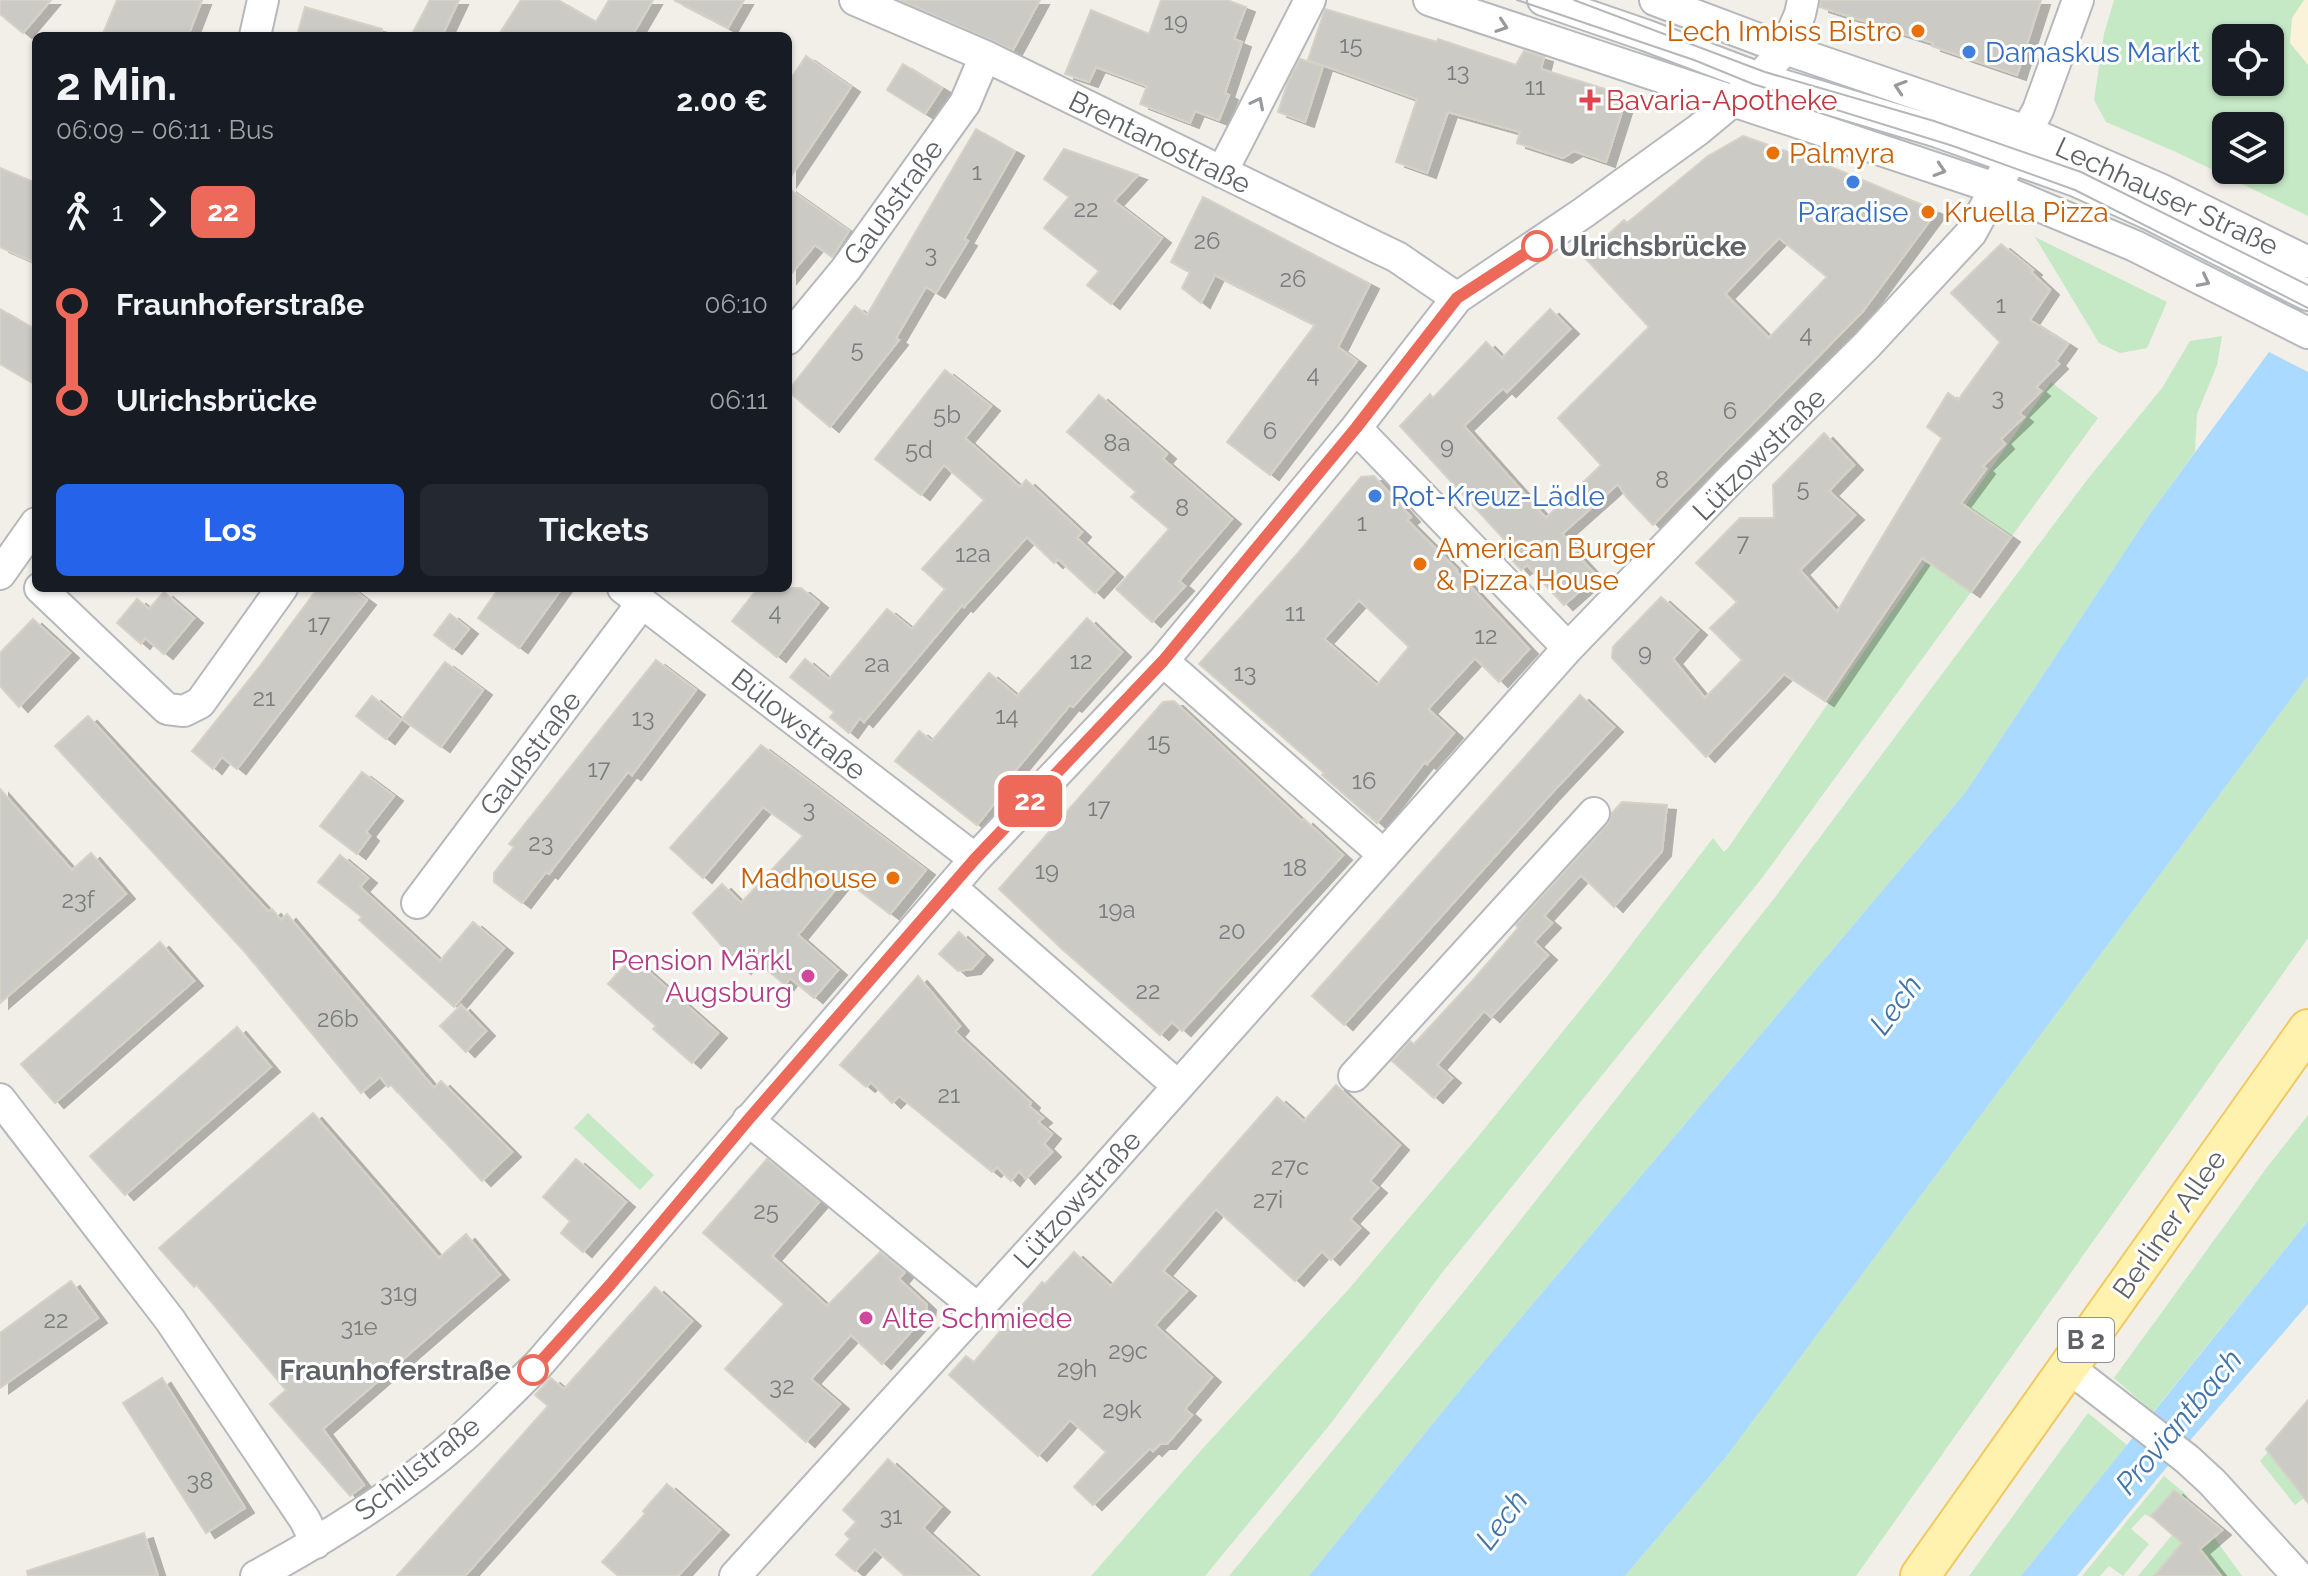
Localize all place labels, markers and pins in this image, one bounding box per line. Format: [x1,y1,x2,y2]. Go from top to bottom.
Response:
place label: Lech Imbiss Bistro [1667,15,1902,48]
marker: Lech Imbiss Bistro [1909,22,1927,40]
place label: Damaskus Markt [1985,36,2201,69]
marker: Damaskus Markt [1960,43,1978,61]
place label: Bavaria-Apotheke [1606,84,1837,117]
marker: Bavaria-Apotheke [1581,91,1599,109]
place label: Palmyra [1789,137,1895,170]
marker: Palmyra [1764,144,1782,162]
marker: Paradise [1844,173,1862,191]
place label: Paradise [1797,196,1909,229]
place label: Kruella Pizza [1944,196,2109,229]
marker: Kruella Pizza [1919,203,1937,221]
place label: Ulrichsbrücke [1559,230,1747,263]
marker: Ulrichsbrücke [1522,231,1552,261]
place label: Rot-Kreuz-Lädle [1391,480,1605,513]
marker: Rot-Kreuz-Lädle [1366,487,1384,505]
place label: American Burger & Pizza House [1436,532,1656,597]
marker: American Burger & Pizza House [1411,555,1429,573]
place label: Madhouse [740,862,877,895]
marker: Madhouse [884,869,902,887]
place label: Pension Märkl Augsburg [610,944,792,1009]
marker: Pension Märkl Augsburg [799,967,817,985]
place label: Alte Schmiede [882,1302,1072,1335]
marker: Alte Schmiede [857,1309,875,1327]
place label: Fraunhoferstraße [279,1354,511,1387]
marker: Fraunhoferstraße [518,1355,548,1385]

